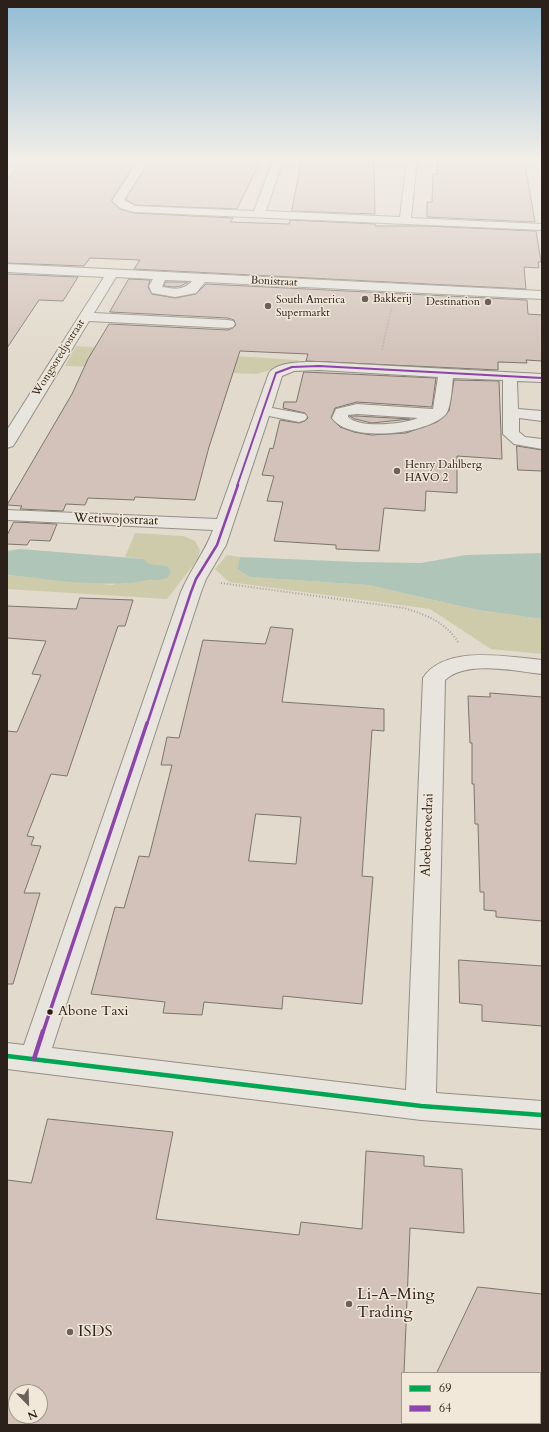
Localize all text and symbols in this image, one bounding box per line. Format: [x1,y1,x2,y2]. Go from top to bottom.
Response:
street label: Bonistraat [250,274,298,290]
place label: Bakkerij [373,292,412,306]
place label: South America Supermarkt [276,293,345,319]
marker: Bakkerij [360,294,370,304]
place label: Destination [426,295,480,309]
marker: Destination [483,297,493,307]
marker: South America Supermarkt [263,301,273,311]
street label: Wongsoredjostraat [30,317,88,399]
place label: Henry Dahlberg HAVO 2 [405,458,482,484]
marker: Henry Dahlberg HAVO 2 [392,466,402,476]
street label: Wetiwojostraat [73,511,159,529]
street label: Aloeboetoedrai [419,793,437,877]
place label: Abone Taxi [58,1004,128,1020]
marker: Abone Taxi [45,1007,55,1017]
place label: Li-A-Ming Trading [357,1285,434,1323]
marker: Li-A-Ming Trading [344,1299,354,1309]
place label: ISDS [78,1322,112,1342]
marker: ISDS [65,1327,75,1337]
legend [401,1372,541,1424]
text: 69 [439,1380,451,1396]
north arrow [8,1384,48,1424]
text: 64 [439,1400,451,1416]
text: N [25,1406,40,1423]

